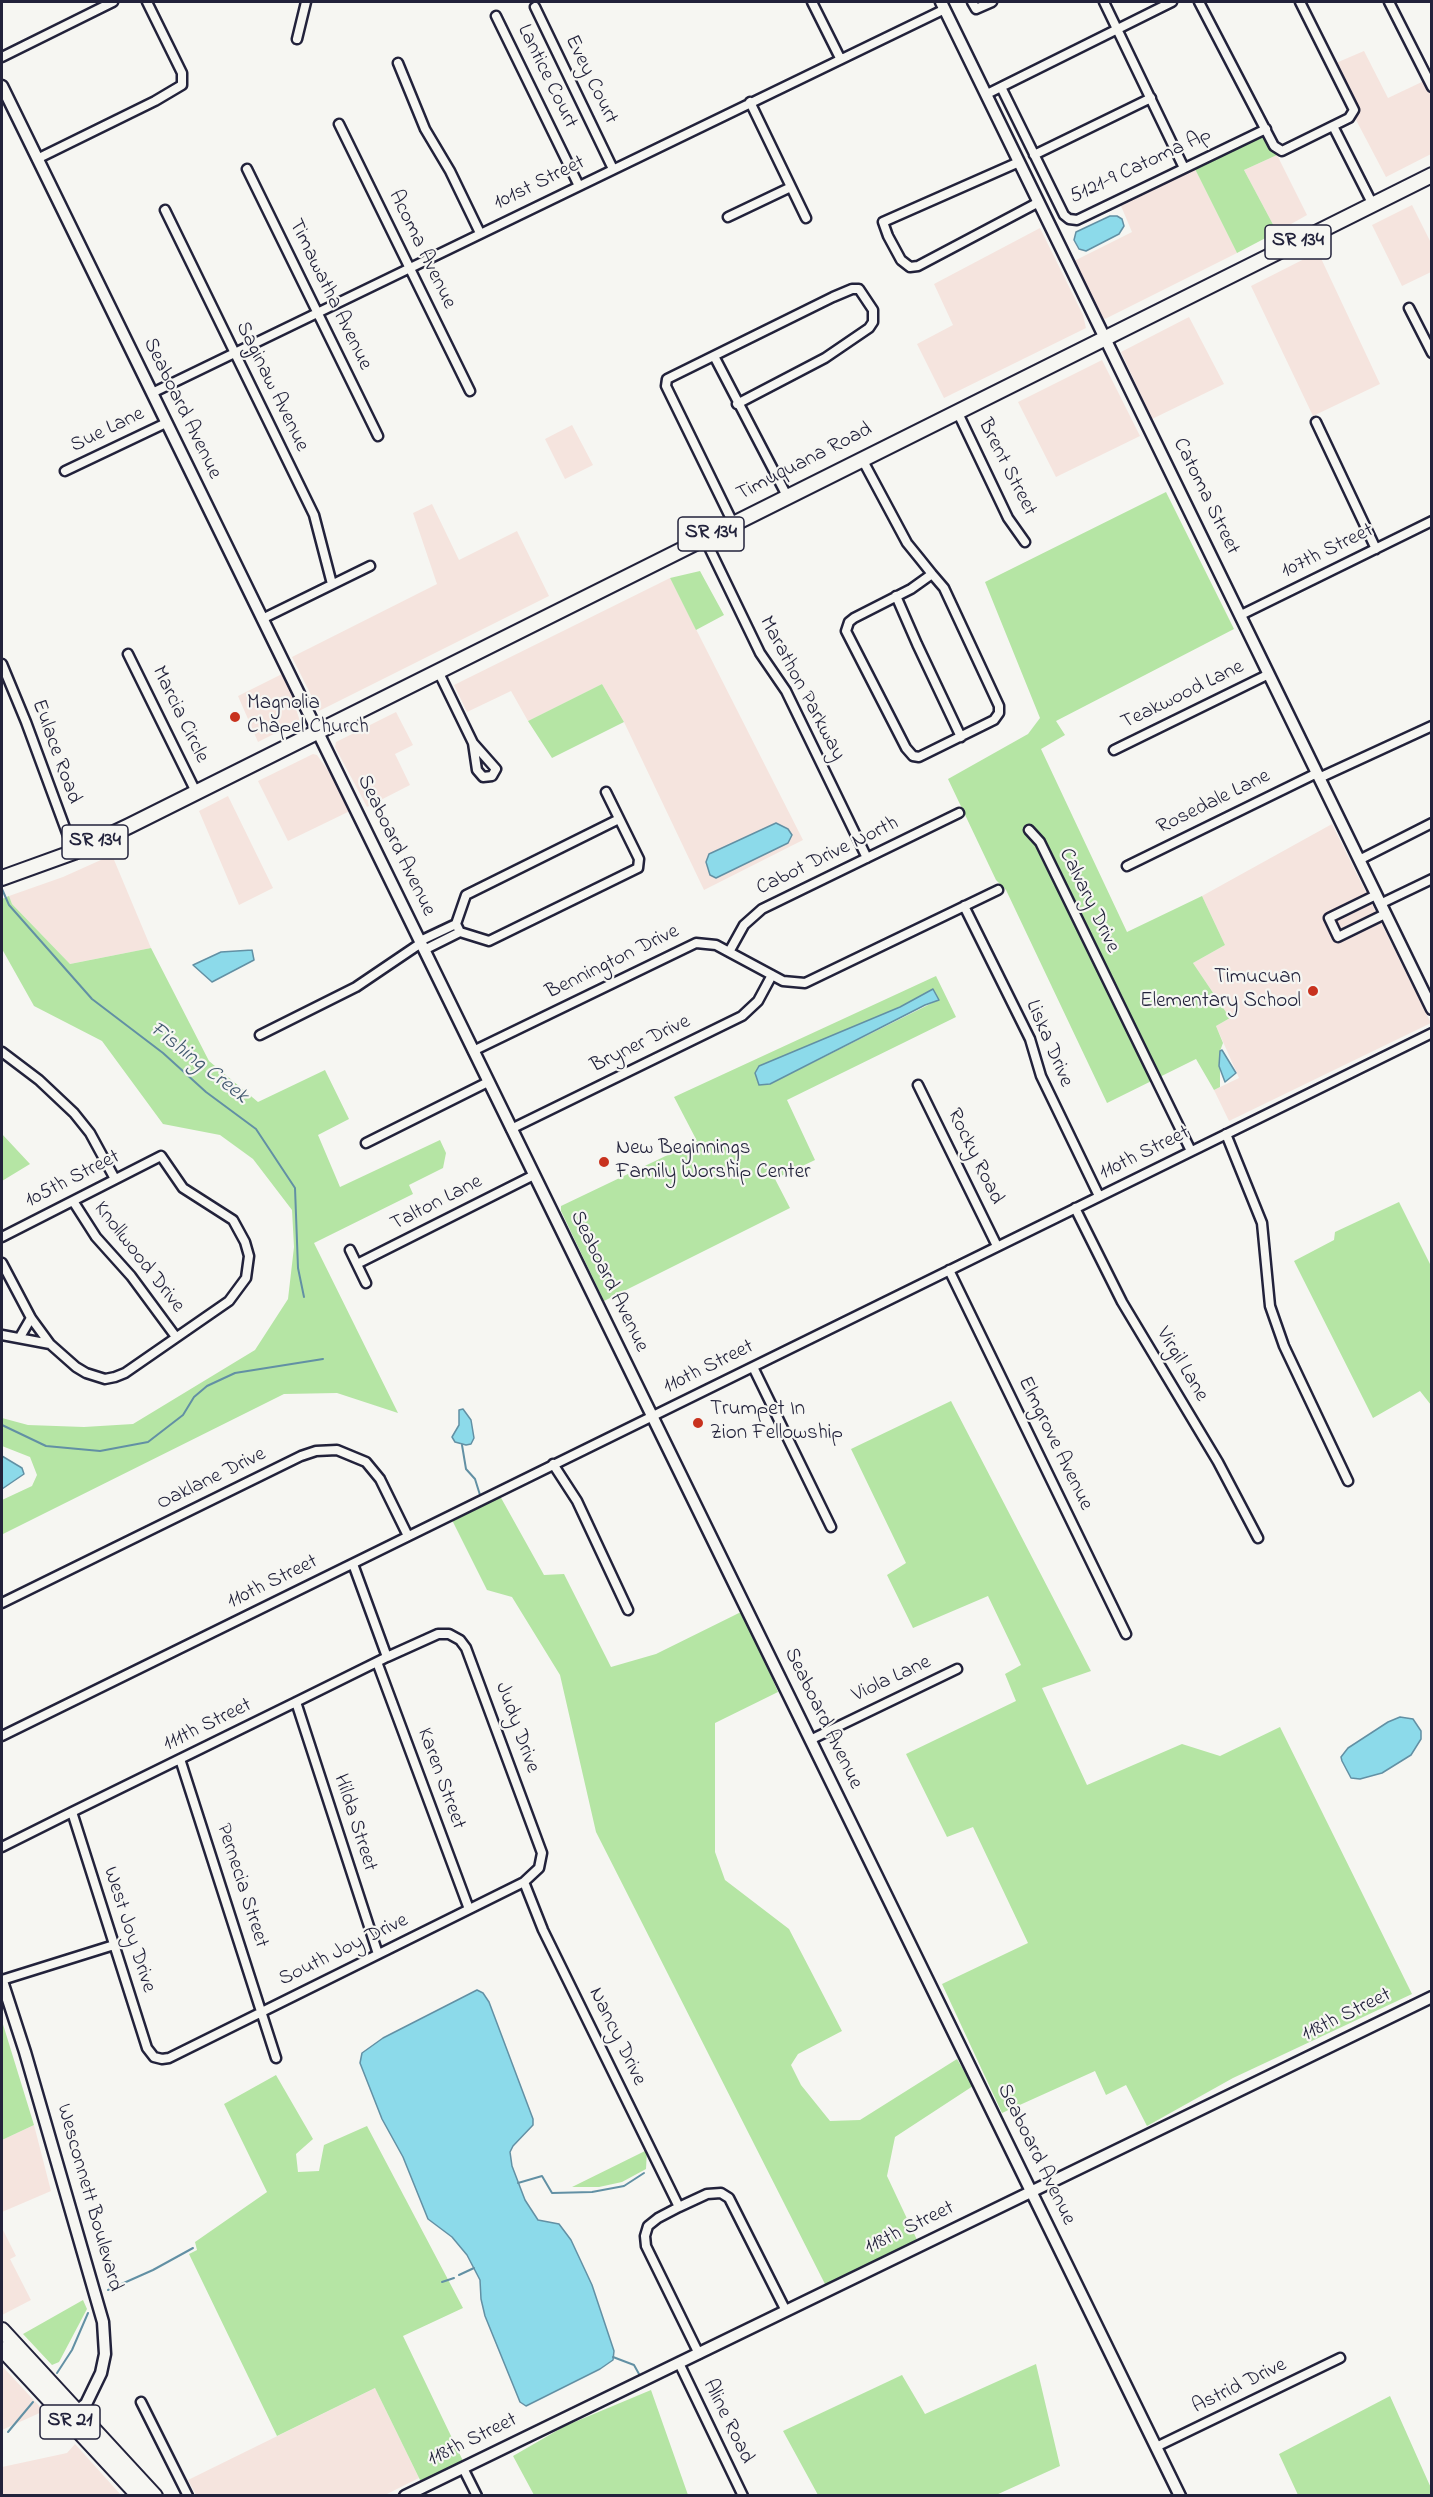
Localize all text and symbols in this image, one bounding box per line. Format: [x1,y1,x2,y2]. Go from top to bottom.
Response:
street label: Lantice Court [510,21,582,133]
street label: Evey Court [558,31,622,129]
street label: 5121-9 Catoma Ap [1066,123,1216,211]
street label: 101st Street [490,151,590,217]
street label: Acoma Avenue [381,187,461,313]
street label: Timawatha Avenue [282,215,376,375]
road number: SR 134 [1265,225,1331,259]
street label: Saginaw Avenue [229,318,313,456]
street label: Seaboard Avenue [136,334,226,484]
street label: Sue Lane [67,402,149,460]
street label: Brent Street [971,415,1041,521]
street label: Timuquana Road [733,418,877,508]
street label: Catoma Street [1166,435,1244,559]
road number: SR 134 [678,517,744,551]
street label: 107th Street [1278,519,1378,585]
street label: Marathon Parkway [752,612,850,766]
street label: Teakwood Lane [1118,655,1248,737]
street label: Marcia Circle [145,663,213,767]
place label: Magnolia Chapel Church [247,692,369,742]
street label: Eulace Road [24,696,86,808]
marker: Magnolia Chapel Church [228,710,242,724]
street label: Rosedale Lane [1153,765,1275,841]
street label: Seaboard Avenue [350,771,440,921]
street label: Cabot Drive North [753,812,903,902]
road number: SR 134 [62,825,128,859]
street label: Calvary Drive [1052,845,1124,957]
street label: Bennington Drive [542,920,684,1006]
place label: Timucuan Elementary School [1140,966,1301,1016]
marker: Timucuan Elementary School [1306,984,1320,998]
street label: Liska Drive [1018,997,1078,1091]
street label: Bryner Drive [587,1010,695,1080]
water label: Fishing Creek [143,1017,253,1111]
street label: Rocky Road [940,1105,1008,1209]
street label: 110th Street [1096,1121,1194,1187]
place label: New Beginnings Family Worship Center [616,1137,811,1187]
street label: 105th Street [21,1145,125,1215]
marker: New Beginnings Family Worship Center [597,1155,611,1169]
street label: Talton Lane [387,1170,487,1238]
street label: Knollwood Drive [87,1197,189,1319]
street label: Seaboard Avenue [563,1207,653,1357]
street label: Virgil Lane [1149,1323,1213,1407]
street label: 110th Street [660,1335,758,1401]
street label: Elmgrove Avenue [1011,1373,1097,1515]
place label: Trumpet In Zion Fellowship [710,1398,843,1448]
marker: Trumpet In Zion Fellowship [691,1416,705,1430]
street label: Oaklane Drive [153,1443,271,1517]
street label: 110th Street [224,1550,322,1616]
street label: Seaboard Avenue [777,1644,867,1794]
street label: Viola Lane [849,1651,935,1709]
street label: Judy Drive [488,1679,544,1777]
street label: 111th Street [160,1694,256,1758]
street label: Karen Street [410,1725,470,1833]
street label: Hilda Street [326,1771,382,1875]
street label: Pernecia Street [209,1821,273,1951]
street label: West Joy Drive [96,1864,160,1996]
street label: South Joy Drive [275,1909,413,1993]
street label: Nancy Drive [581,1984,651,2090]
street label: 118th Street [1298,1984,1396,2048]
street label: Seaboard Avenue [990,2080,1080,2230]
street label: Wesconnett Boulevard [49,2101,127,2295]
street label: 118th Street [861,2197,959,2261]
street label: Astrid Drive [1189,2353,1291,2421]
street label: Aline Road [696,2376,758,2468]
road number: SR 21 [40,2405,100,2439]
street label: 118th Street [424,2409,522,2473]

